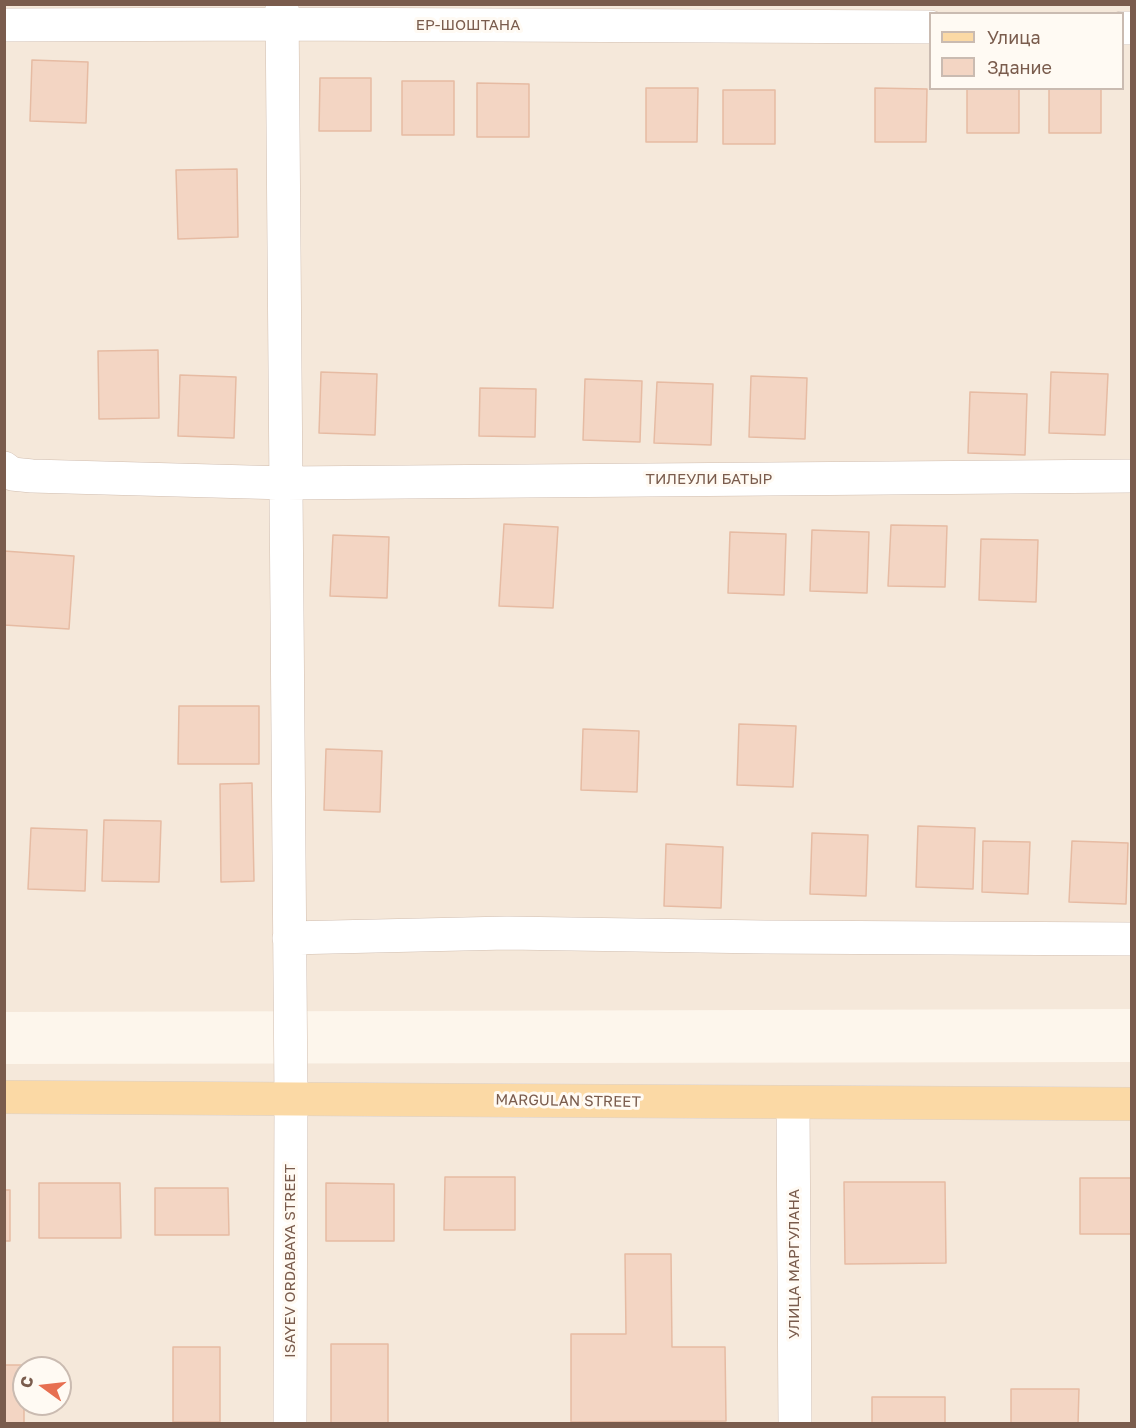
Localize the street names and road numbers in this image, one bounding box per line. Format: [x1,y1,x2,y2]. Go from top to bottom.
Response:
street label: ЕР-ШОШТАНА [416,16,520,34]
street label: ТИЛЕУЛИ БАТЫР [646,470,772,488]
street label: MARGULAN STREET [495,1091,641,1111]
street label: ISAYEV ORDABAYA STREET [281,1164,299,1358]
street label: УЛИЦА МАРГУЛАНА [785,1189,803,1339]

